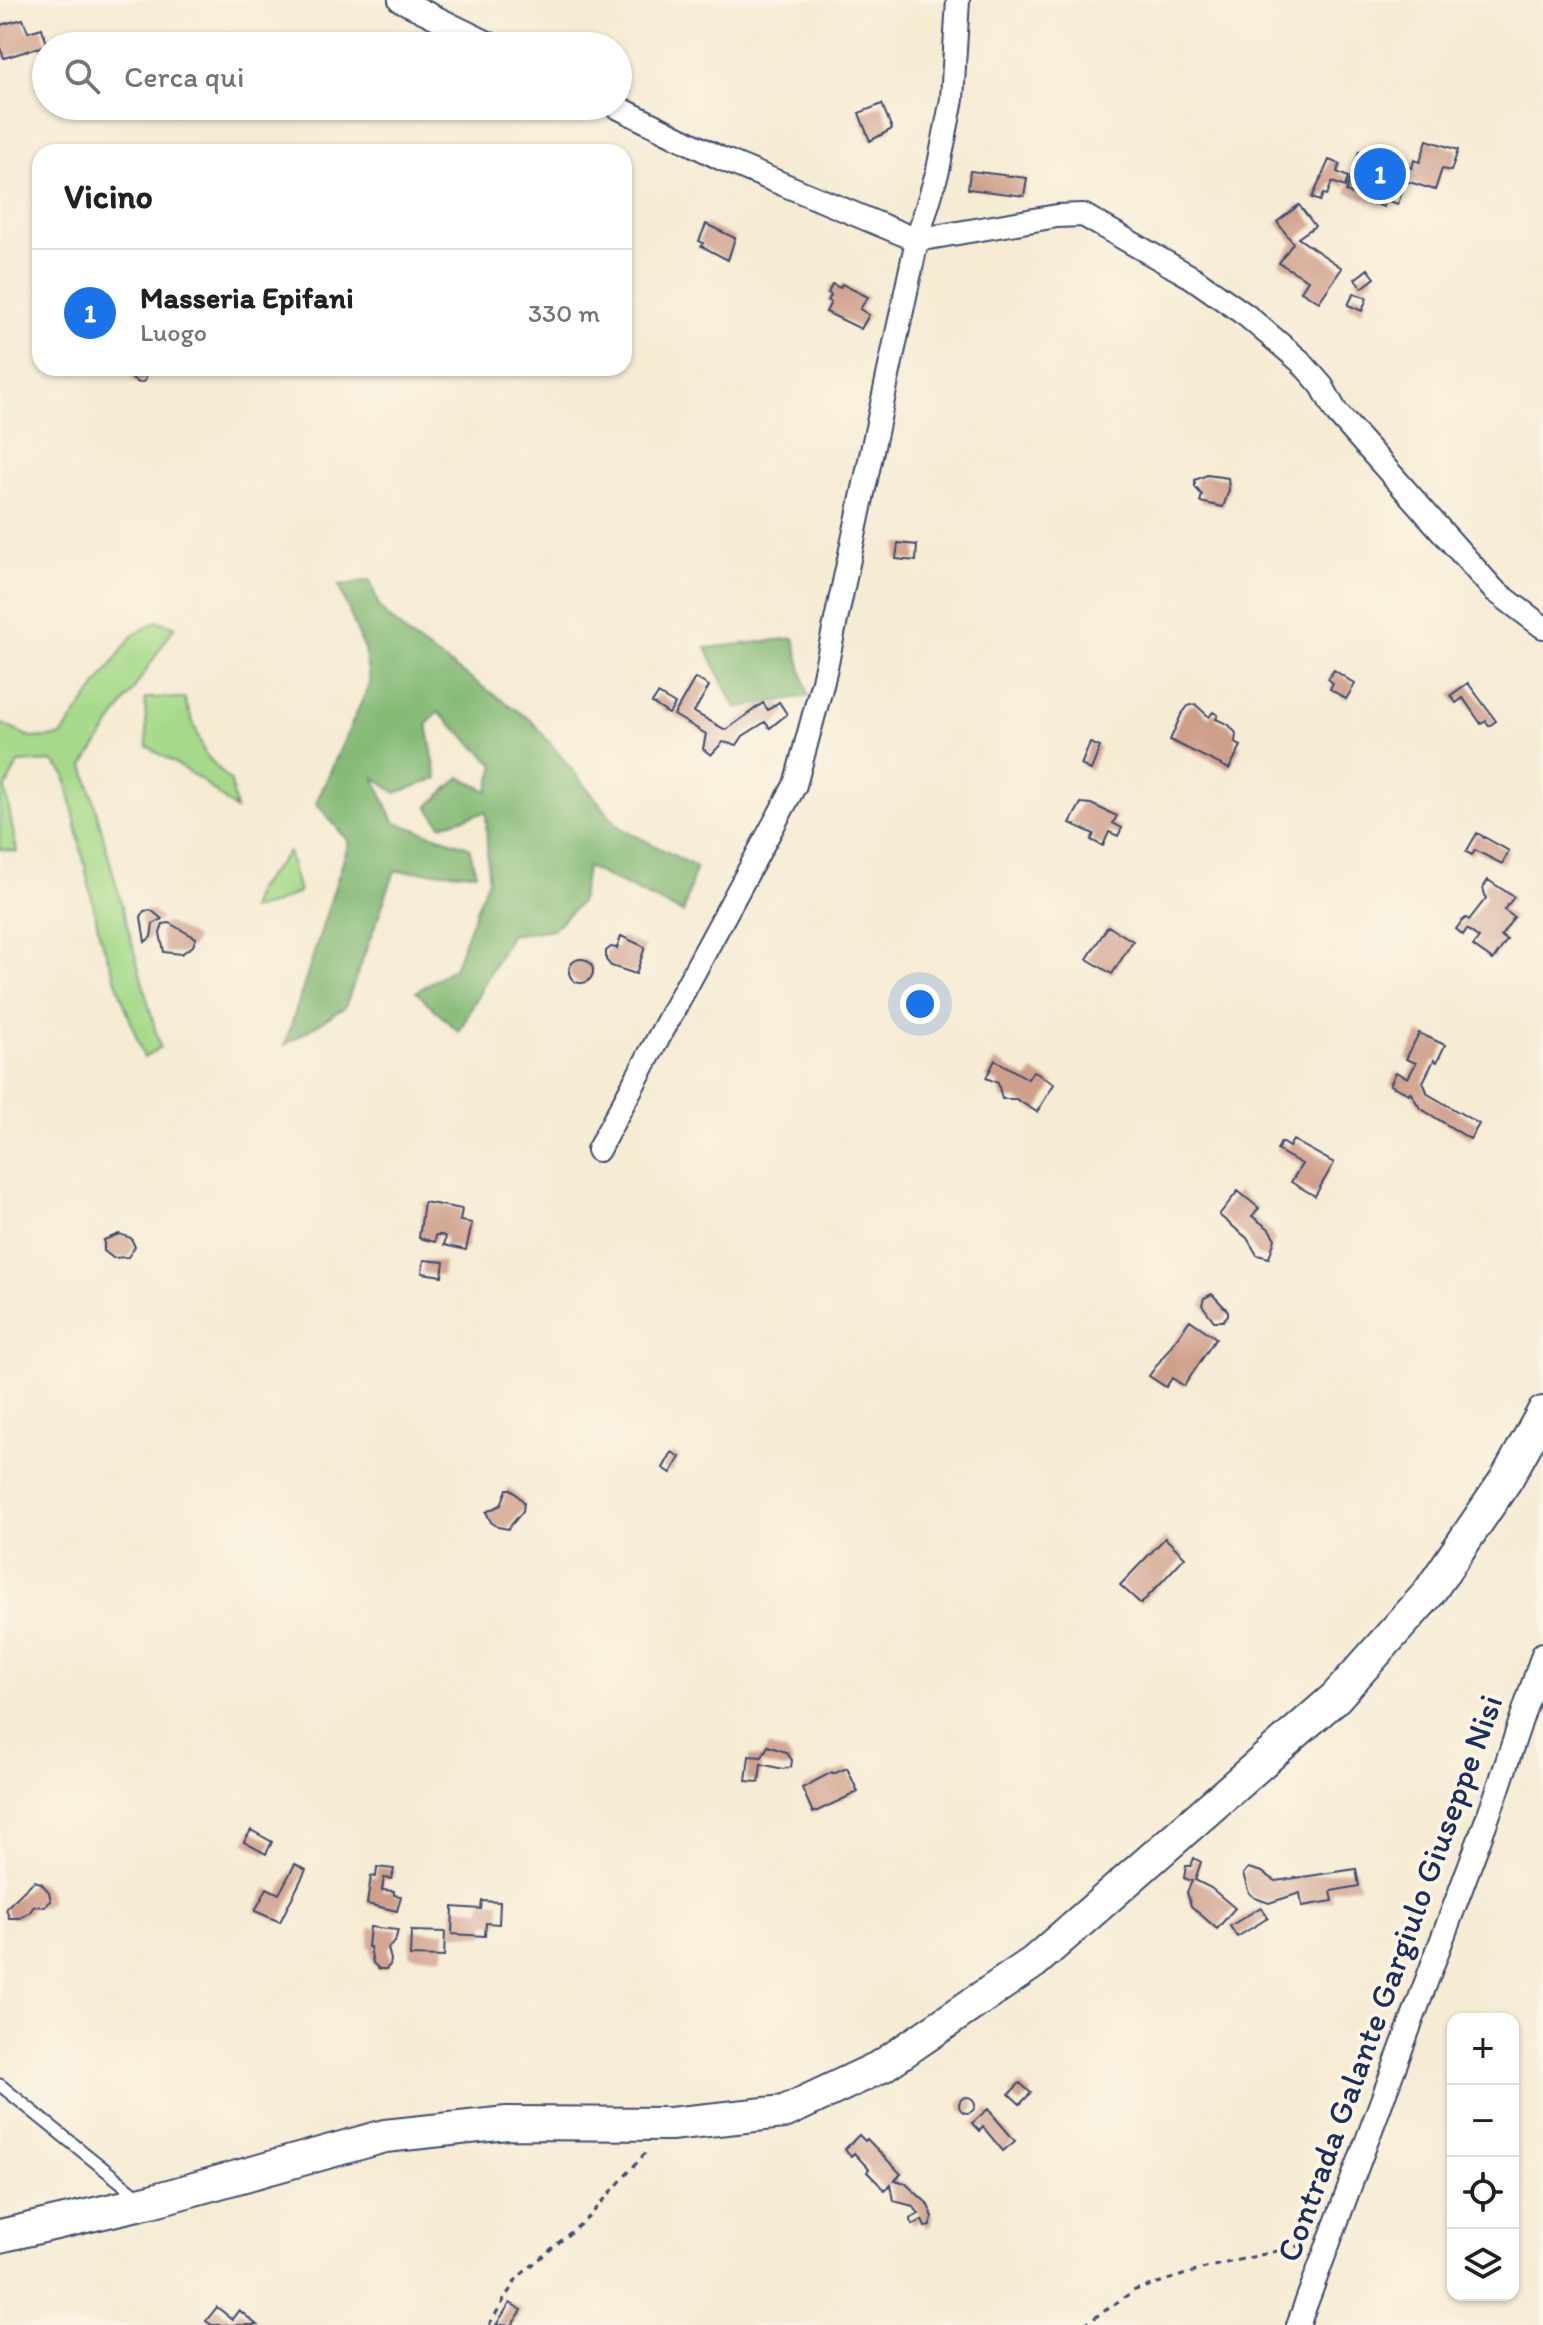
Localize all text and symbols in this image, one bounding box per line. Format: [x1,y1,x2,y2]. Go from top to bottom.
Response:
search box [32,32,632,120]
icon: search [60,54,104,98]
text: Cerca qui [124,58,244,95]
pin: 1 [1354,144,1406,204]
text: Vicino [64,176,153,217]
text: Masseria Epifani [140,279,354,316]
text: 1 [84,297,96,329]
text: 330 m [528,297,600,329]
text: Luogo [140,316,207,348]
your location [900,984,940,1024]
street label: Contrada Galante Gargiulo Giuseppe Nisi [1268,1689,1511,2267]
map controls [1447,2013,1519,2301]
button: + [1447,2013,1519,2085]
button: − [1447,2085,1519,2157]
button: locate [1447,2157,1519,2229]
button: layers [1447,2229,1519,2301]

